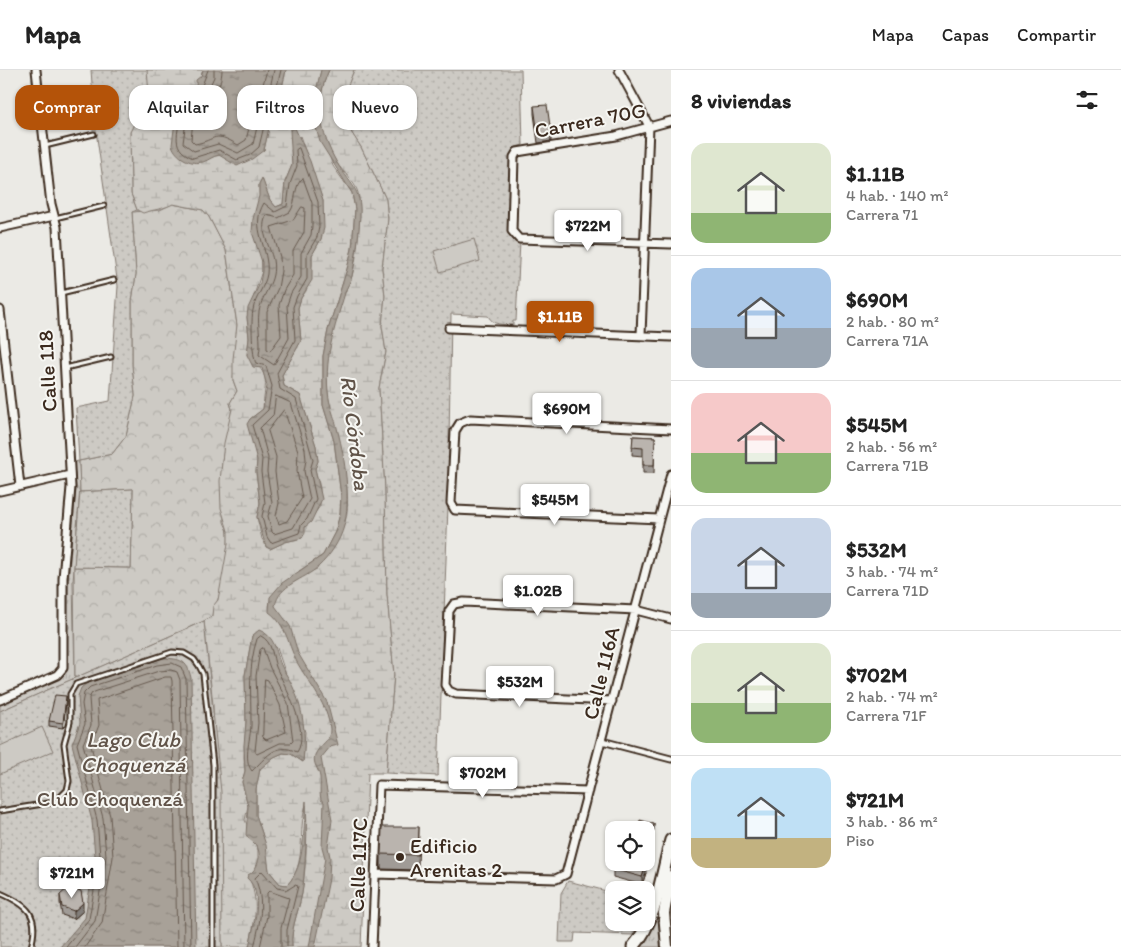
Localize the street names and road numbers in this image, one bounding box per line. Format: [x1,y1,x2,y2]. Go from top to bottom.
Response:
street label: Carrera 70G [532,97,648,143]
street label: Calle 118 [32,329,62,413]
street label: Calle 116A [577,623,625,722]
street label: Calle 117C [344,817,372,913]

